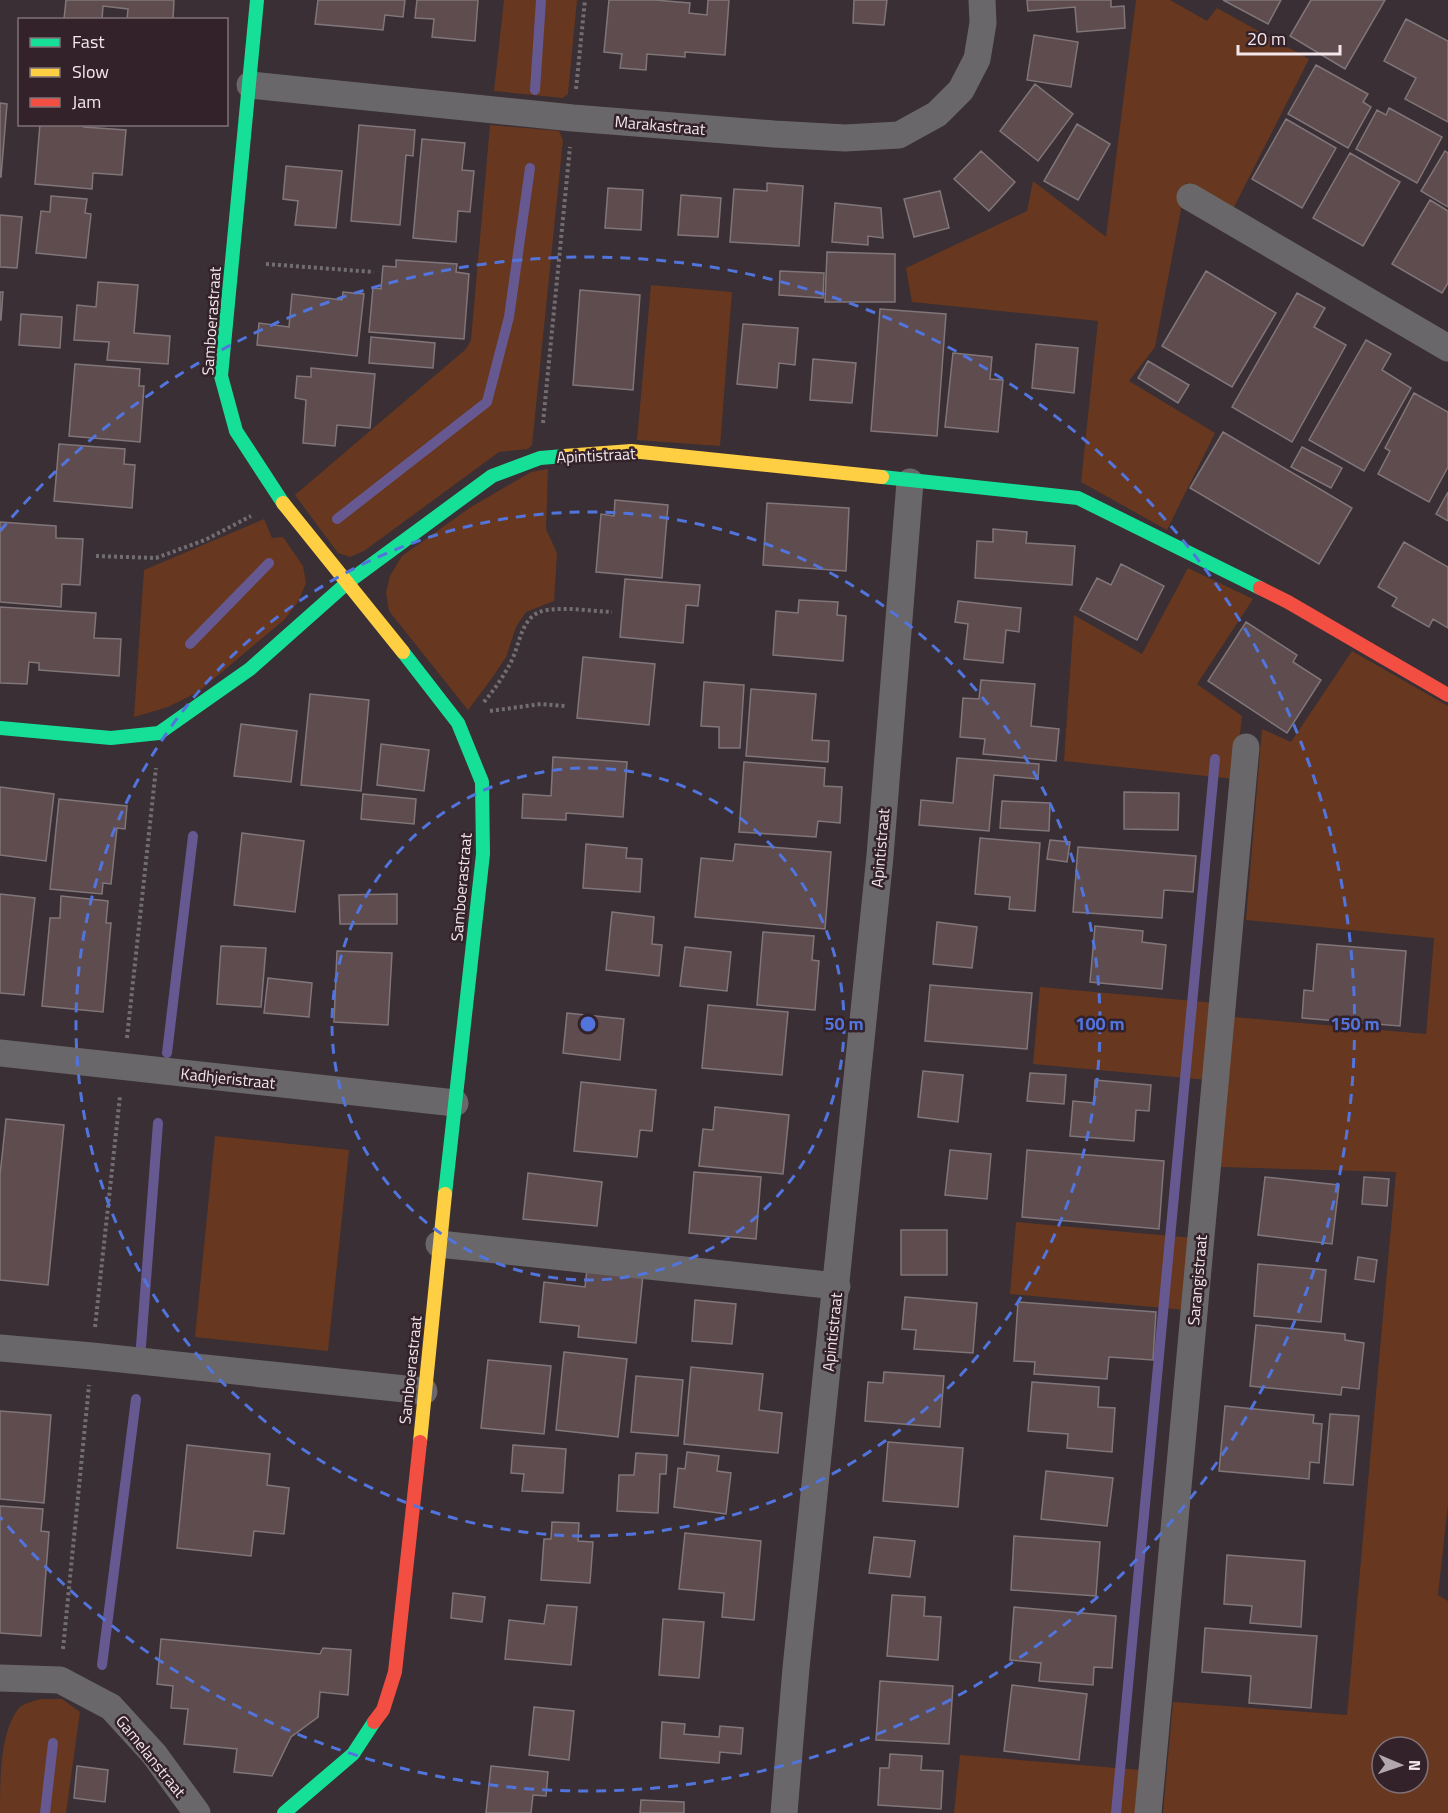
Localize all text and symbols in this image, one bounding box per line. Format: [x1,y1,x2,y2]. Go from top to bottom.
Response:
legend [18,18,228,126]
scale bar [1238,18,1340,56]
text: 20 m [1247,25,1286,52]
text: Fast [72,28,105,55]
text: Slow [72,58,109,85]
text: Jam [72,88,101,115]
street label: Marakastraat [614,109,707,141]
street label: Samboerastraat [195,266,227,376]
street label: Apintistraat [556,441,637,469]
street label: Apintistraat [865,807,895,889]
street label: Samboerastraat [444,831,478,942]
text: 50 m [824,1010,864,1037]
text: 100 m [1075,1010,1125,1037]
text: 150 m [1330,1010,1380,1037]
centre of rings [578,1014,598,1034]
street label: Kadhjeristraat [179,1061,277,1095]
street label: Sarangistraat [1181,1233,1213,1326]
street label: Apintistraat [816,1291,848,1373]
street label: Samboerastraat [392,1314,428,1425]
street label: Gamelanstraat [110,1710,192,1803]
north arrow [1370,1735,1430,1795]
text: N [1403,1760,1427,1771]

